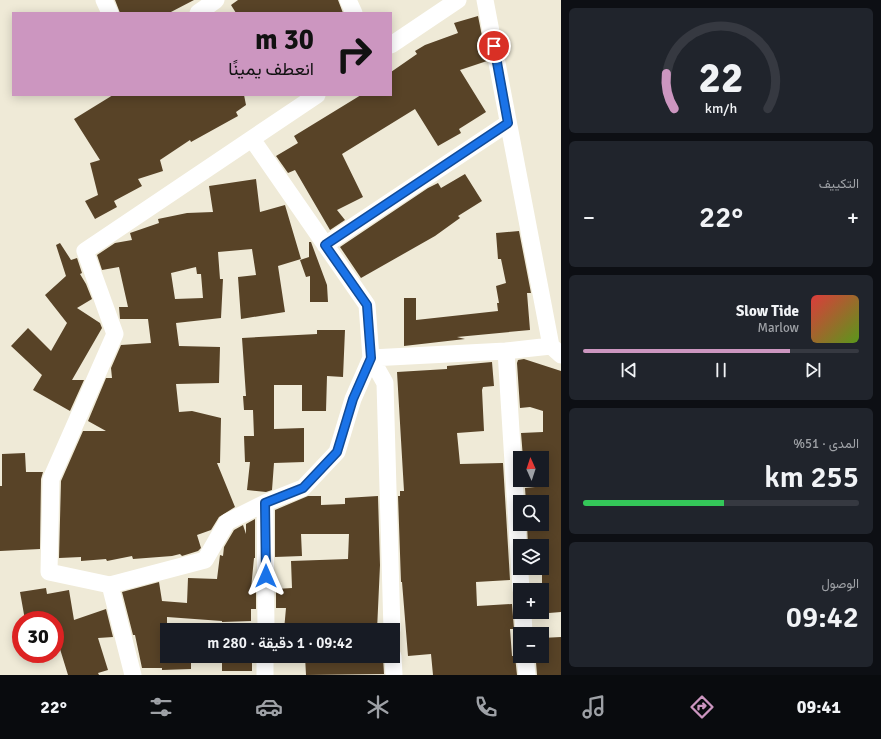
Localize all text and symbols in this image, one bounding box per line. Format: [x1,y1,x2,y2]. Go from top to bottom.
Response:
text: 30 m [255,23,314,57]
icon: right [328,28,380,80]
pin [477,29,511,63]
icon: arrive [483,35,505,57]
text: 22 [699,53,743,104]
text: انعطف يمينًا [228,58,314,80]
text: km/h [705,99,737,116]
text: التكييف [819,176,859,192]
text: 22° [699,199,743,236]
text: − [583,204,595,231]
text: + [847,204,859,231]
text: Slow Tide [736,302,799,320]
text: Marlow [757,320,799,336]
icon: previous [618,359,640,381]
icon: pause [710,359,732,381]
icon: next [802,359,824,381]
text: المدى · 51% [793,436,859,452]
north arrow [513,451,549,487]
map controls [513,451,549,663]
text: 255 km [764,459,859,496]
button: search [513,495,549,531]
button: layers [513,539,549,575]
position arrow [245,555,287,597]
text: الوصول [821,576,859,592]
button: + [513,583,549,619]
text: 09:42 [786,599,859,636]
speed limit sign: 30 [12,611,64,663]
button: − [513,627,549,663]
text: 09:42 · 1 دقيقة · 280 m [207,634,353,652]
icon: filters [147,693,175,721]
icon: car [255,693,283,721]
icon: climate [364,693,392,721]
icon: phone [472,693,500,721]
icon: music [580,693,608,721]
icon: directions [688,693,716,721]
text: 22° [40,696,67,718]
text: 09:41 [797,696,841,718]

